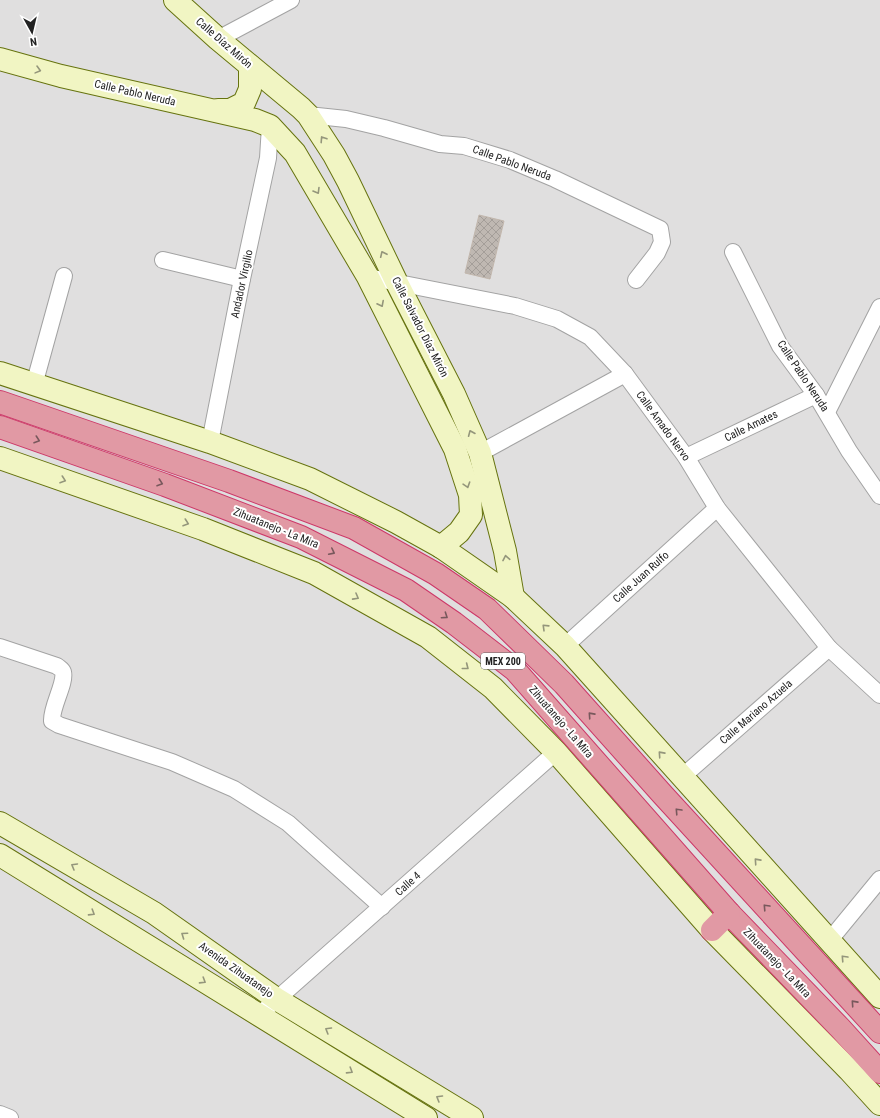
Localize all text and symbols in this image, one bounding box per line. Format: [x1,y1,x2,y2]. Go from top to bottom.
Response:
north arrow [12,12,52,52]
street label: Calle Díaz Mirón [193,15,255,71]
text: N [29,35,38,48]
one-way arrow [34,65,41,74]
street label: Calle Pablo Neruda [93,77,177,109]
one-way arrow [320,136,328,143]
street label: Calle Pablo Neruda [471,143,553,183]
one-way arrow [312,187,320,194]
street label: Andador Virgilio [228,248,256,319]
one-way arrow [380,251,388,258]
street label: Calle Salvador Díaz Mirón [389,275,451,379]
one-way arrow [377,300,384,307]
street label: Calle Pablo Neruda [774,338,832,414]
street label: Calle Amado Nervo [633,389,693,464]
street label: Calle Amates [722,408,780,444]
one-way arrow [468,430,476,437]
one-way arrow [33,435,40,443]
one-way arrow [60,476,67,484]
one-way arrow [156,478,163,486]
one-way arrow [462,481,470,488]
street label: Zihuatanejo - La Mira [231,505,321,551]
one-way arrow [182,519,189,527]
one-way arrow [328,547,335,555]
street label: Calle Juan Rulfo [610,548,672,605]
one-way arrow [502,555,511,561]
one-way arrow [352,593,359,600]
one-way arrow [441,611,448,619]
one-way arrow [542,624,550,632]
road number: MEX 200 [481,653,525,669]
one-way arrow [461,662,468,669]
street label: Calle Mariano Azuela [717,677,795,747]
street label: Zihuatanejo - La Mira [526,683,596,761]
one-way arrow [589,712,596,720]
one-way arrow [659,751,666,758]
one-way arrow [676,809,683,816]
one-way arrow [755,858,762,866]
one-way arrow [71,864,78,871]
street label: Calle 4 [393,869,424,899]
one-way arrow [764,904,771,912]
one-way arrow [88,908,95,916]
street label: Zihuatanejo - La Mira [741,926,813,1000]
one-way arrow [182,933,189,940]
street label: Avenida Zihuatanejo [196,939,276,1001]
one-way arrow [842,955,849,962]
one-way arrow [199,976,206,984]
one-way arrow [851,1000,859,1008]
one-way arrow [325,1027,332,1035]
one-way arrow [346,1066,353,1074]
one-way arrow [436,1095,443,1102]

